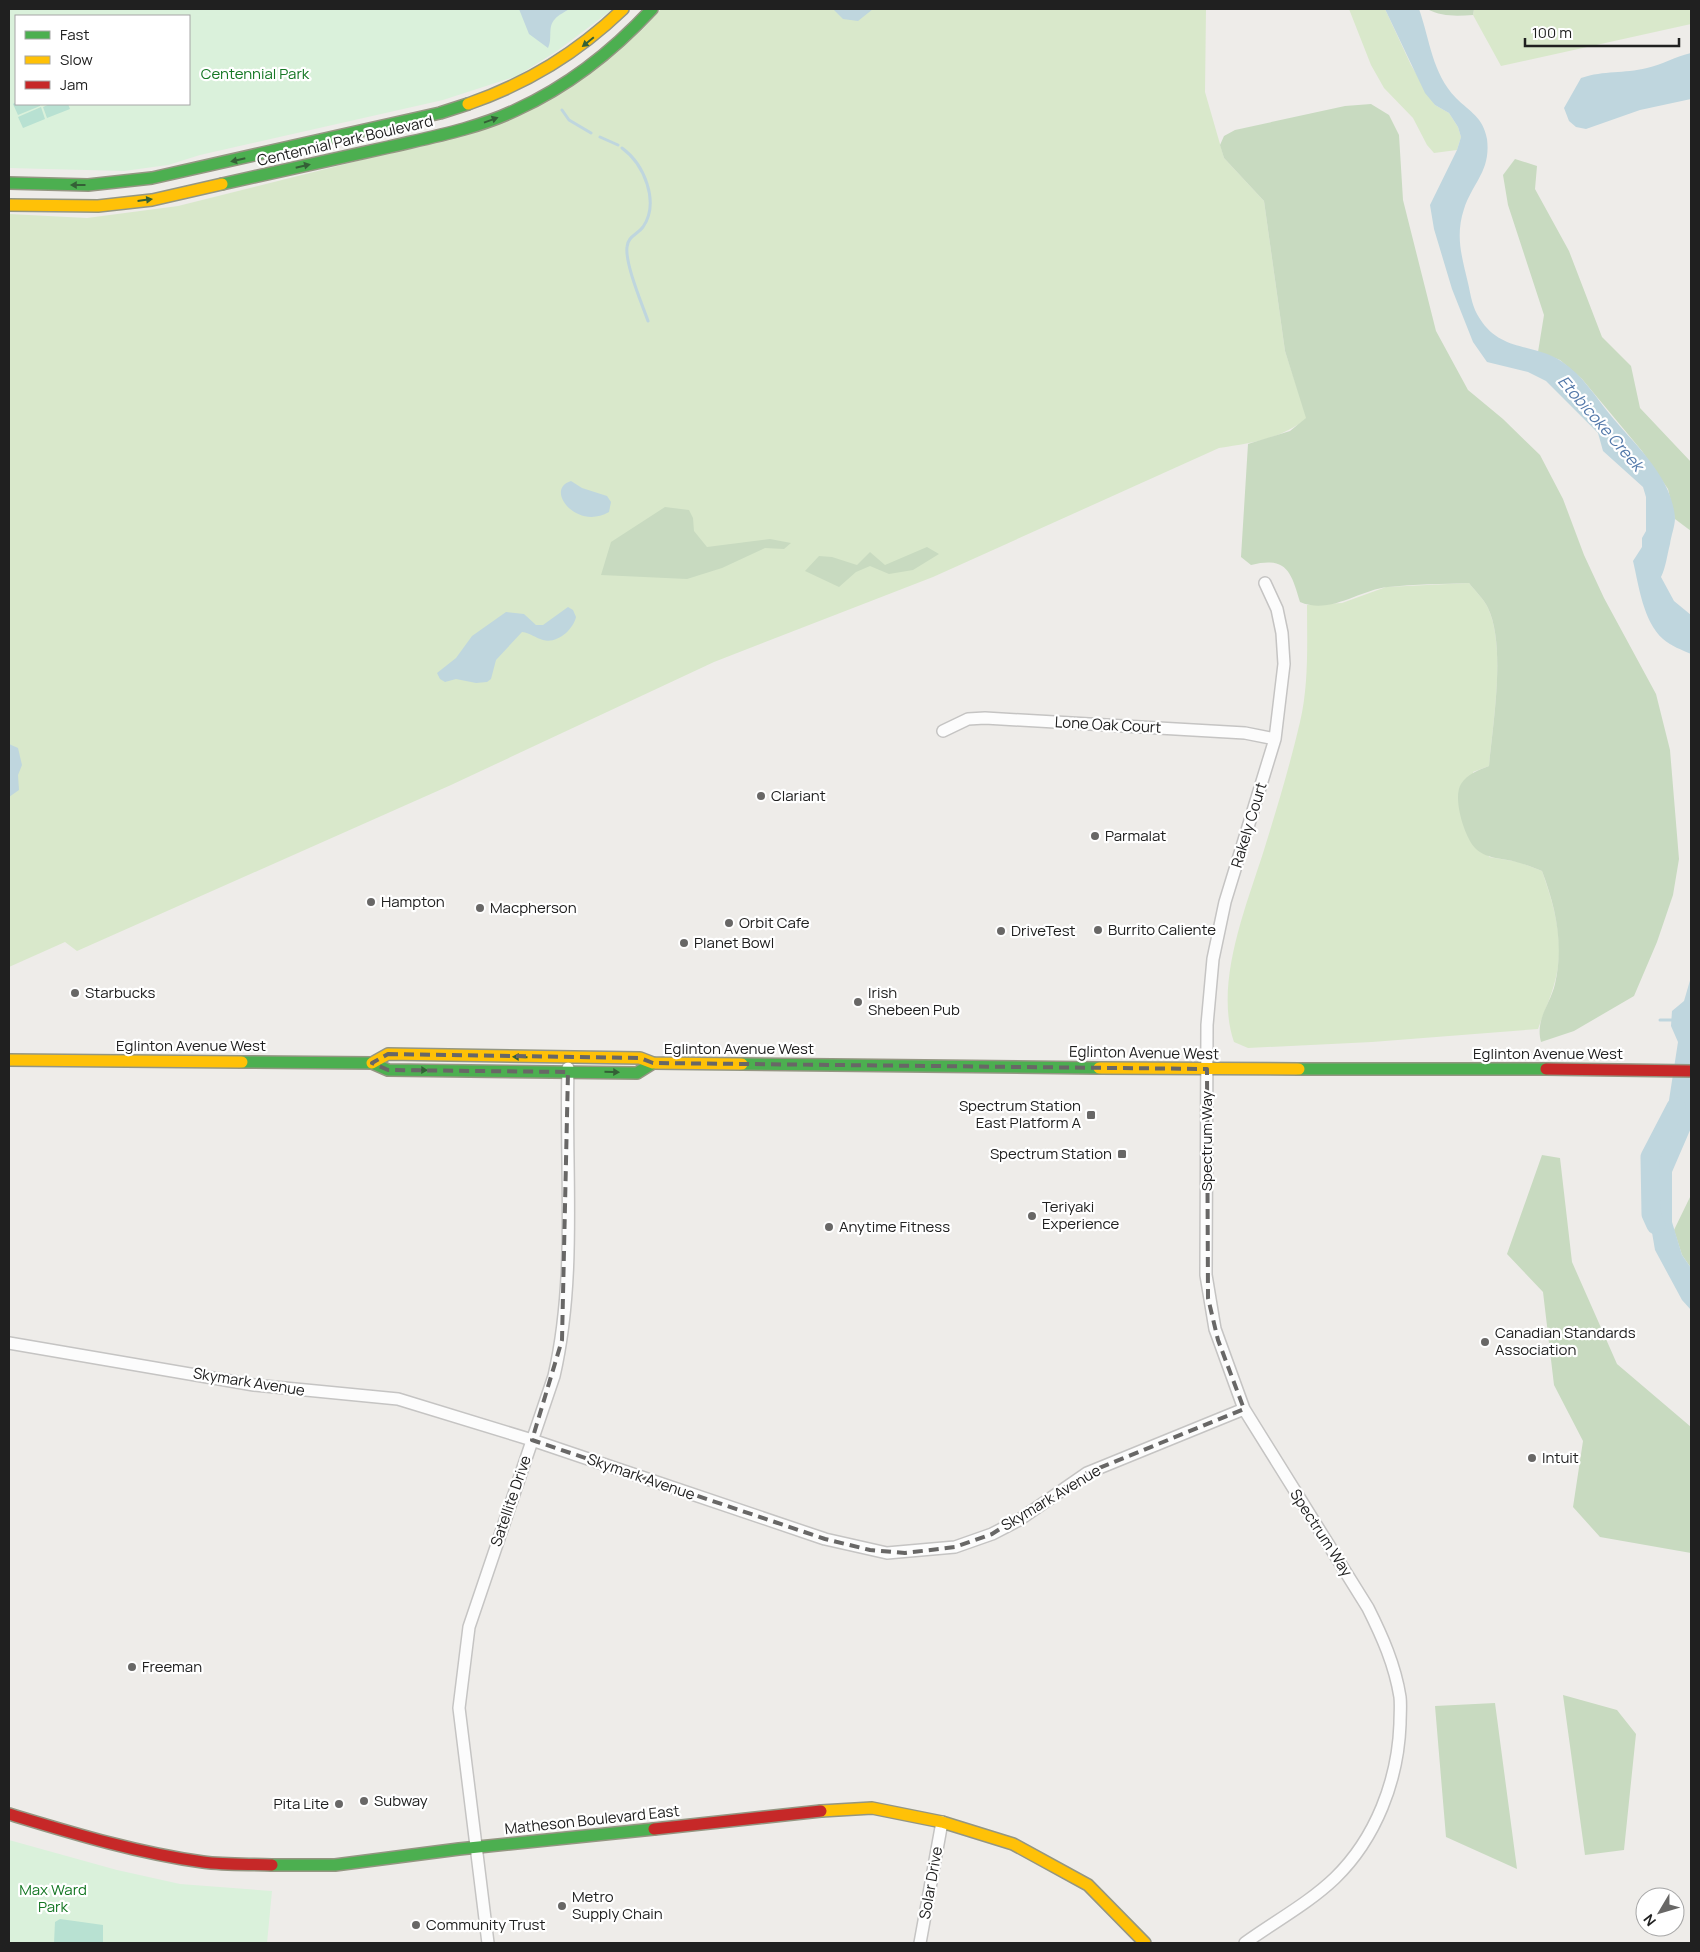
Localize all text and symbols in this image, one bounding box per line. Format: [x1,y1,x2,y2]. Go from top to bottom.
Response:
legend [15,15,190,105]
scale bar [1525,15,1679,47]
text: 100 m [1532,22,1572,43]
text: Fast [60,24,89,45]
one-way arrow [581,36,594,47]
text: Slow [60,49,93,70]
park label: Centennial Park [201,63,310,84]
text: Jam [60,74,88,95]
street label: Centennial Park Boulevard [255,110,435,171]
one-way arrow [484,116,499,123]
one-way arrow [231,156,246,164]
one-way arrow [296,162,311,170]
one-way arrow [70,181,86,189]
one-way arrow [137,196,153,204]
water label: Etobicoke Creek [1553,371,1650,477]
street label: Lone Oak Court [1054,711,1162,738]
street label: Rakely Court [1226,780,1271,870]
place label: Clariant [771,785,826,806]
marker: Clariant [755,790,767,802]
place label: Parmalat [1105,825,1166,846]
marker: Parmalat [1089,830,1101,842]
place label: Hampton [381,891,445,912]
marker: Hampton [365,896,377,908]
place label: Macpherson [490,897,577,918]
marker: Macpherson [474,902,486,914]
place label: Orbit Cafe [739,912,810,933]
marker: Orbit Cafe [723,917,735,929]
place label: Burrito Caliente [1108,919,1216,940]
place label: DriveTest [1011,920,1076,941]
marker: Burrito Caliente [1092,924,1104,936]
marker: DriveTest [995,925,1007,937]
place label: Planet Bowl [694,932,774,953]
marker: Planet Bowl [678,937,690,949]
place label: Starbucks [85,982,155,1003]
place label: Irish Shebeen Pub [868,982,960,1020]
marker: Starbucks [69,987,81,999]
marker: Irish Shebeen Pub [852,996,864,1008]
street label: Eglinton Avenue West [116,1035,266,1056]
street label: Eglinton Avenue West [664,1038,814,1059]
street label: Eglinton Avenue West [1069,1041,1219,1064]
street label: Eglinton Avenue West [1473,1043,1623,1064]
one-way arrow [512,1053,528,1061]
one-way arrow [412,1066,428,1074]
one-way arrow [604,1068,620,1076]
street label: Spectrum Way [1196,1091,1217,1191]
place label: Spectrum Station East Platform A [959,1095,1081,1133]
marker: Spectrum Station East Platform A [1085,1109,1097,1121]
place label: Spectrum Station [990,1143,1112,1164]
marker: Spectrum Station [1116,1148,1128,1160]
place label: Teriyaki Experience [1042,1196,1119,1234]
marker: Teriyaki Experience [1026,1210,1038,1222]
place label: Anytime Fitness [839,1216,950,1237]
marker: Anytime Fitness [823,1221,835,1233]
place label: Canadian Standards Association [1495,1322,1636,1360]
marker: Canadian Standards Association [1479,1336,1491,1348]
street label: Skymark Avenue [192,1362,307,1401]
place label: Intuit [1542,1447,1579,1468]
street label: Skymark Avenue [584,1448,698,1505]
street label: Satellite Drive [485,1452,536,1549]
marker: Intuit [1526,1452,1538,1464]
street label: Skymark Avenue [997,1459,1105,1536]
street label: Spectrum Way [1285,1485,1358,1581]
place label: Freeman [142,1656,202,1677]
marker: Freeman [126,1661,138,1673]
place label: Subway [374,1790,428,1811]
place label: Pita Lite [273,1793,329,1814]
marker: Subway [358,1795,370,1807]
marker: Pita Lite [333,1798,345,1810]
street label: Matheson Boulevard East [504,1800,680,1839]
street label: Solar Drive [914,1845,947,1921]
park label: Max Ward Park [19,1879,87,1917]
place label: Metro Supply Chain [572,1886,663,1924]
north arrow [1635,1887,1685,1937]
marker: Metro Supply Chain [556,1900,568,1912]
text: N [1639,1910,1660,1930]
place label: Community Trust [426,1914,545,1935]
marker: Community Trust [410,1919,422,1931]

